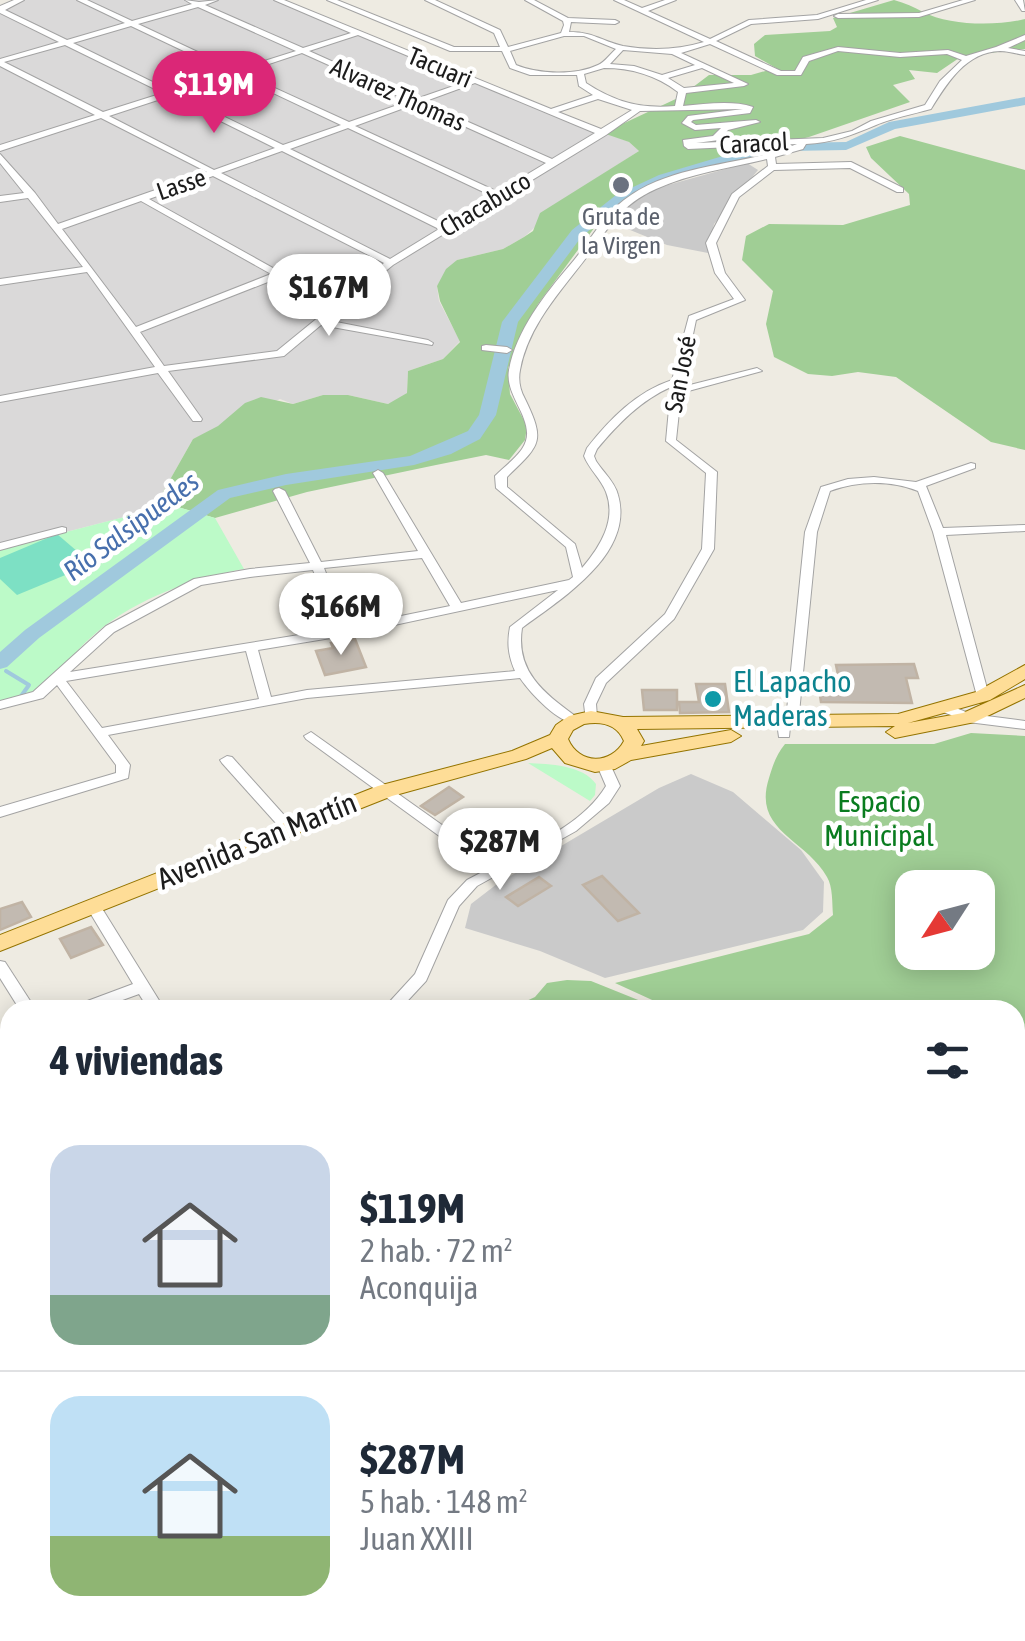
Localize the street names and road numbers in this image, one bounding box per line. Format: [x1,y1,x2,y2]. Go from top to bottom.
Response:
street label: Tacuari [404,41,476,93]
street label: Alvarez Thomas [326,52,470,136]
street label: Caracol [719,127,790,159]
street label: Lasse [153,163,209,205]
street label: Chacabuco [435,166,535,242]
street label: San José [659,333,701,415]
street label: Avenida San Martín [152,785,361,896]

